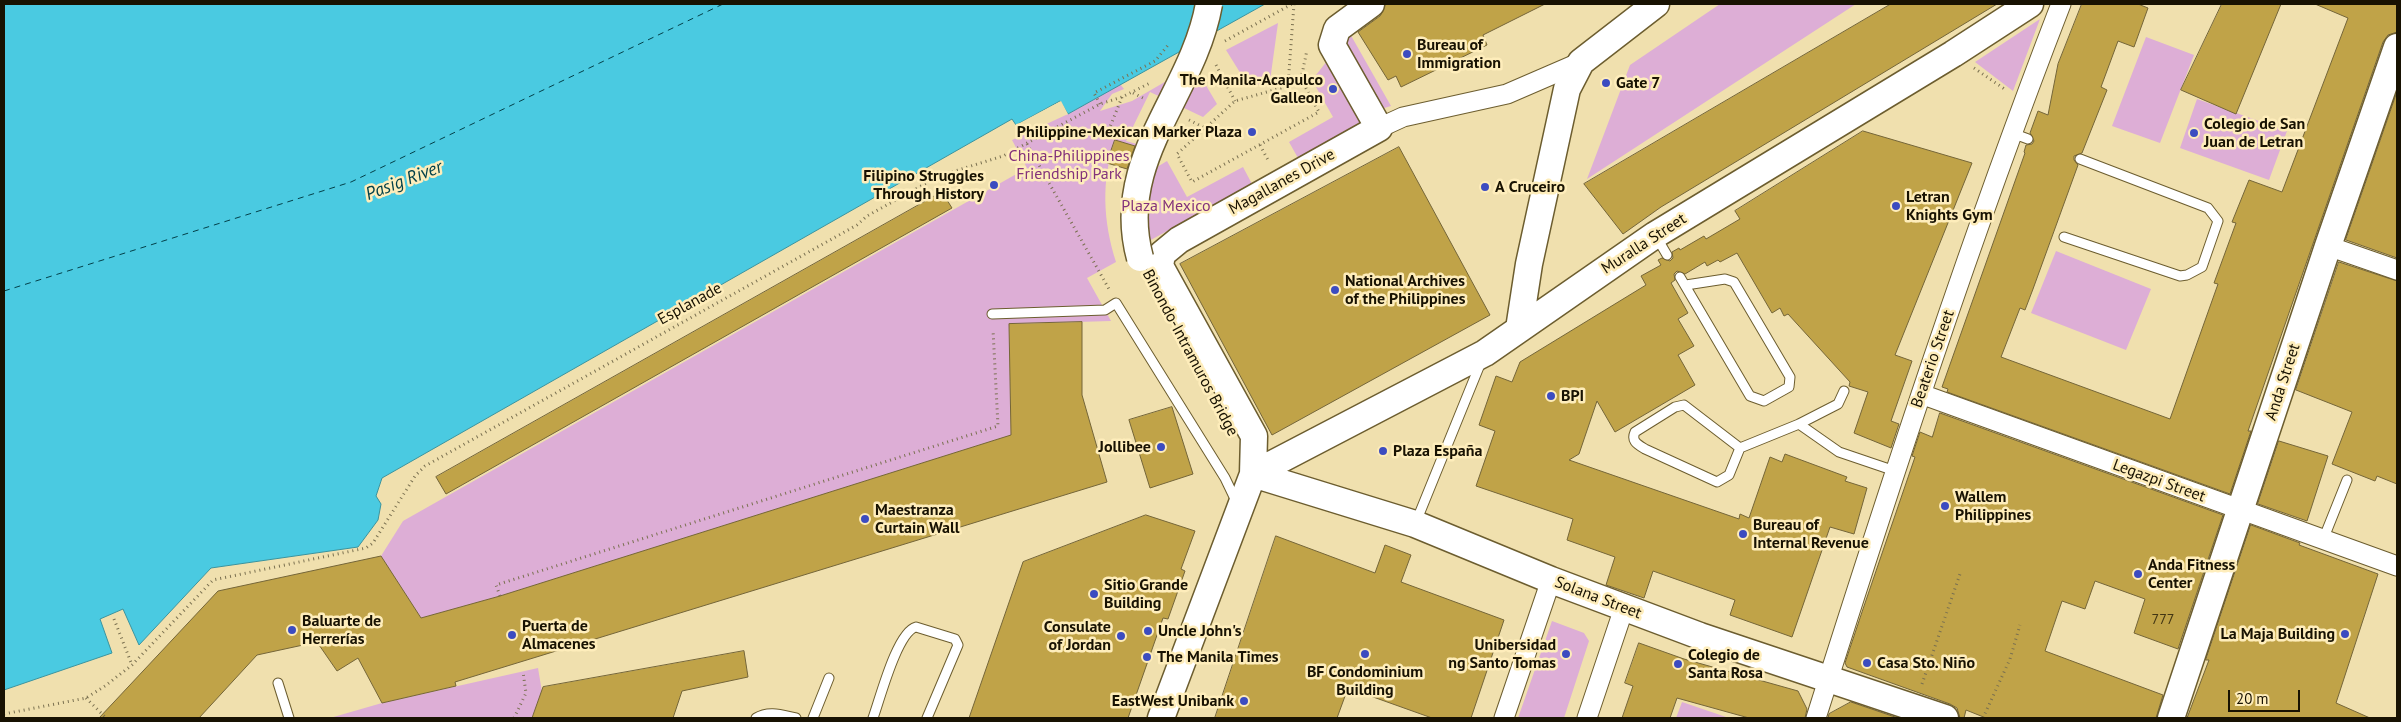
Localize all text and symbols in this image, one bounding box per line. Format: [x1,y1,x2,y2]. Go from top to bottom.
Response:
place label: Bureau of Immigration [1417,35,1501,73]
marker: Bureau of Immigration [1401,48,1413,60]
place label: The Manila-Acapulco Galleon [1180,70,1323,108]
place label: Gate 7 [1616,73,1660,93]
marker: Gate 7 [1600,77,1612,89]
marker: The Manila-Acapulco Galleon [1327,83,1339,95]
place label: Colegio de San Juan de Letran [2204,114,2305,152]
place label: Philippine-Mexican Marker Plaza [1017,122,1242,142]
marker: Philippine-Mexican Marker Plaza [1246,126,1258,138]
marker: Colegio de San Juan de Letran [2188,127,2200,139]
street label: Magallanes Drive [1226,145,1338,219]
park label: China-Philippines Friendship Park [1009,146,1129,184]
water label: Pasig River [363,156,445,206]
place label: Filipino Struggles Through History [863,166,984,204]
place label: A Cruceiro [1495,177,1565,197]
marker: Filipino Struggles Through History [988,179,1000,191]
marker: A Cruceiro [1479,181,1491,193]
place label: Letran Knights Gym [1906,187,1993,225]
park label: Plaza Mexico [1121,196,1211,216]
marker: Letran Knights Gym [1890,200,1902,212]
street label: Muralla Street [1598,210,1690,278]
street label: Binondo-Intramuros Bridge [1138,266,1242,440]
place label: National Archives of the Philippines [1345,271,1465,309]
street label: Esplanade [655,279,725,329]
marker: National Archives of the Philippines [1329,284,1341,296]
street label: Beaterio Street [1907,308,1959,410]
street label: Anda Street [2262,341,2304,423]
place label: BPI [1561,386,1584,406]
marker: BPI [1545,390,1557,402]
place label: Jollibee [1099,437,1151,457]
marker: Jollibee [1155,441,1167,453]
place label: Plaza España [1393,441,1482,461]
marker: Plaza España [1377,445,1389,457]
street label: Legazpi Street [2110,455,2208,507]
place label: Wallem Philippines [1955,487,2031,525]
place label: Maestranza Curtain Wall [875,500,959,538]
marker: Wallem Philippines [1939,500,1951,512]
marker: Maestranza Curtain Wall [859,513,871,525]
place label: Bureau of Internal Revenue [1753,515,1869,553]
marker: Bureau of Internal Revenue [1737,528,1749,540]
place label: Anda Fitness Center [2148,555,2235,593]
marker: Anda Fitness Center [2132,568,2144,580]
street label: Solana Street [1552,573,1644,623]
place label: Sitio Grande Building [1104,575,1188,613]
marker: Sitio Grande Building [1088,588,1100,600]
place label: Baluarte de Herrerías [302,611,381,649]
house number: 777 [2152,612,2174,628]
place label: Puerta de Almacenes [522,616,596,654]
place label: Consulate of Jordan [1044,617,1111,655]
place label: Uncle John's [1158,621,1242,641]
marker: Baluarte de Herrerías [286,624,298,636]
place label: La Maja Building [2220,624,2335,644]
marker: Uncle John's [1142,625,1154,637]
marker: La Maja Building [2339,628,2351,640]
marker: Puerta de Almacenes [506,629,518,641]
marker: Consulate of Jordan [1115,630,1127,642]
place label: Unibersidad ng Santo Tomas [1448,635,1556,673]
place label: Colegio de Santa Rosa [1688,645,1763,683]
place label: The Manila Times [1157,647,1279,667]
marker: BF Condominium Building [1359,648,1371,660]
marker: Unibersidad ng Santo Tomas [1560,648,1572,660]
marker: The Manila Times [1141,651,1153,663]
place label: Casa Sto. Niño [1877,653,1975,673]
marker: Casa Sto. Niño [1861,657,1873,669]
marker: Colegio de Santa Rosa [1672,658,1684,670]
place label: BF Condominium Building [1307,662,1423,700]
scale bar [2231,680,2304,712]
text: 20 m [2236,689,2269,708]
place label: EastWest Unibank [1112,691,1234,711]
marker: EastWest Unibank [1238,695,1250,707]

